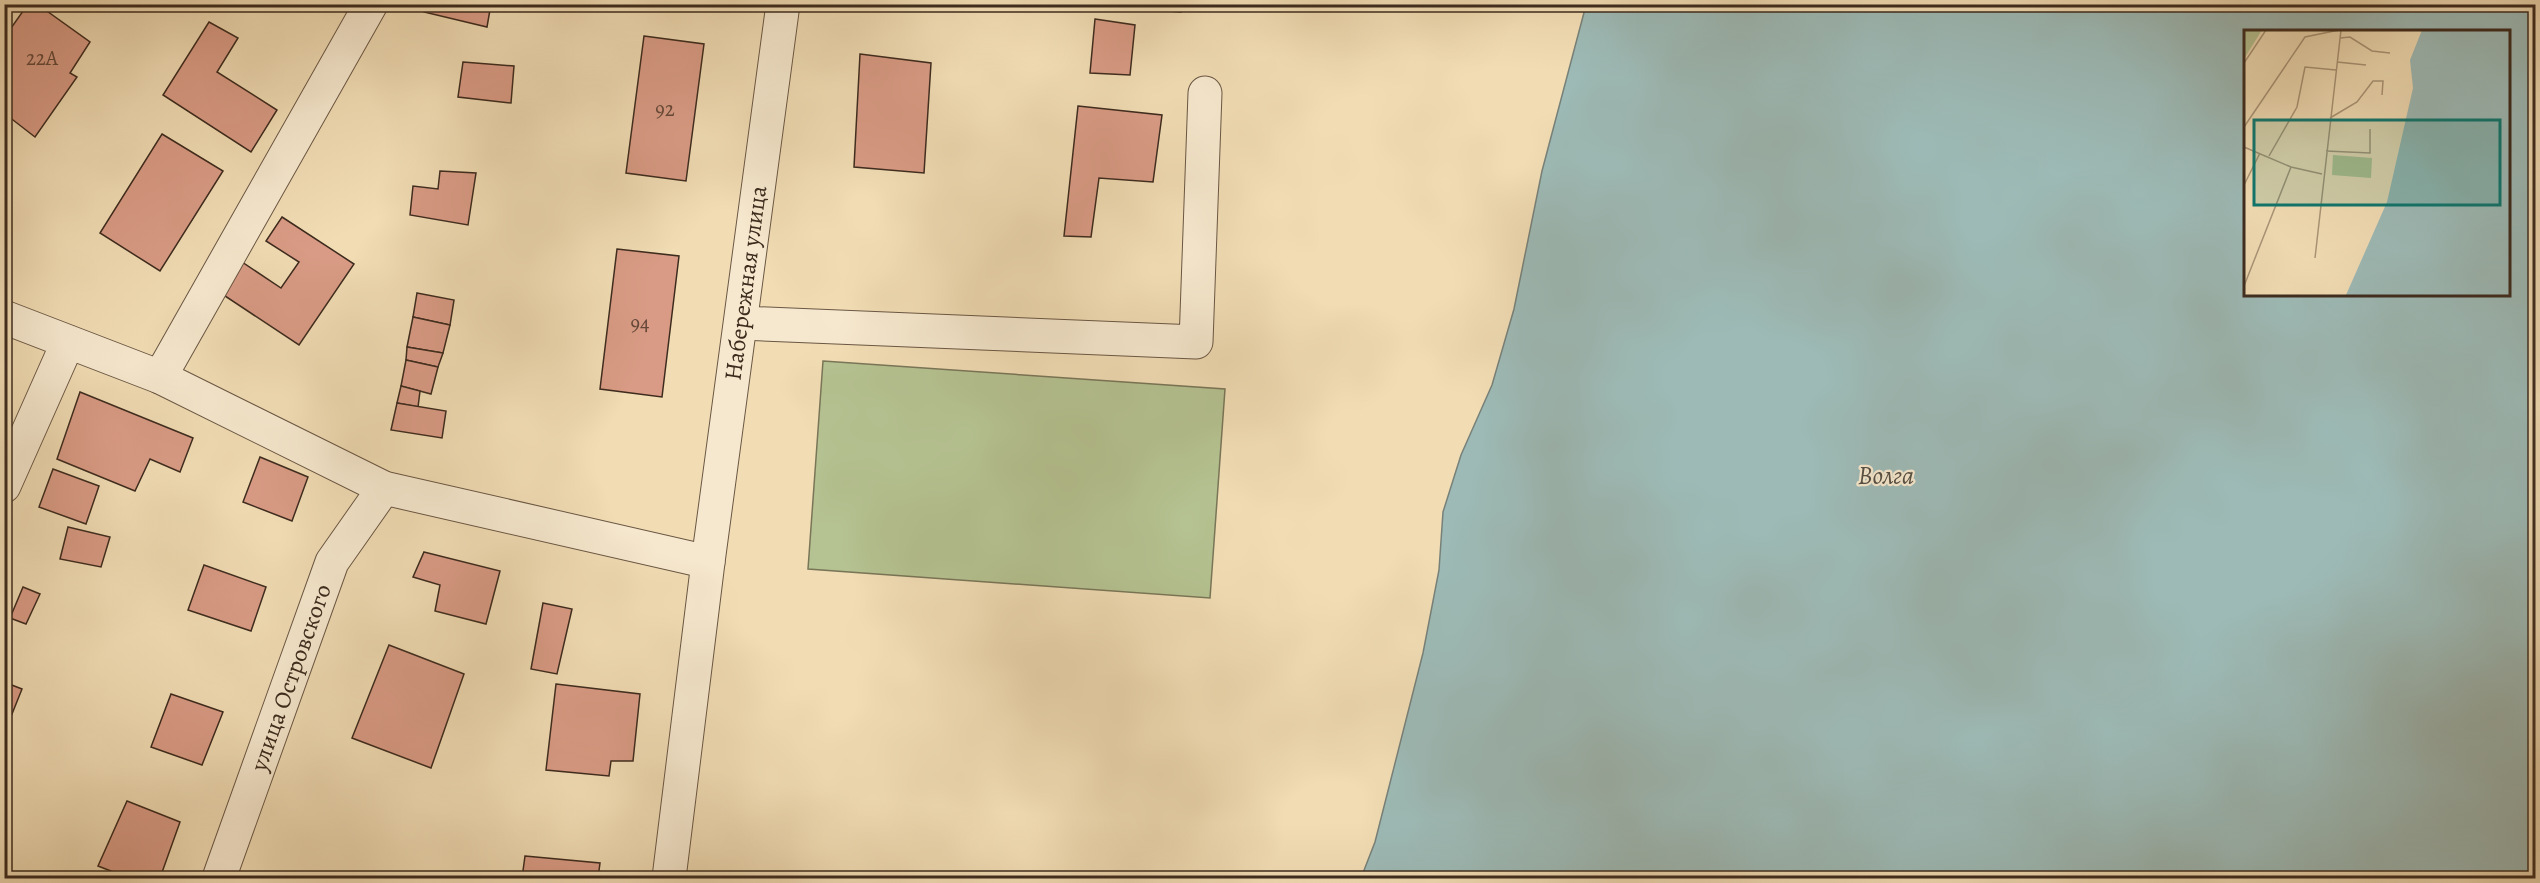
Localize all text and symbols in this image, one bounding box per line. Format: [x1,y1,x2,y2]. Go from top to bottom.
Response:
inset map [2244,30,2510,296]
house number: 22А [26,44,59,72]
house number: 92 [655,95,675,123]
street label: Набережная улица [717,184,774,382]
house number: 94 [630,309,650,337]
water label: Волга [1858,458,1914,493]
street label: улица Островского [242,579,339,776]

